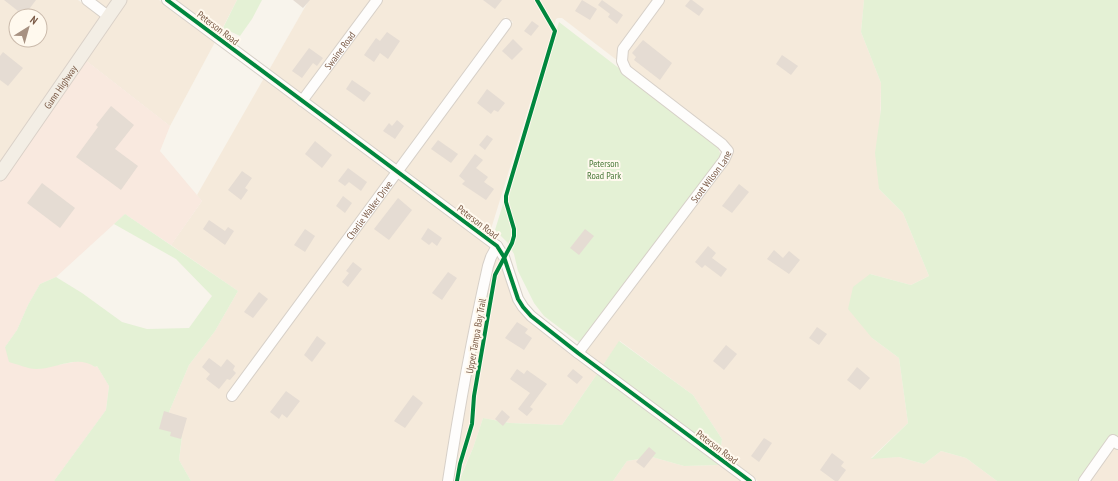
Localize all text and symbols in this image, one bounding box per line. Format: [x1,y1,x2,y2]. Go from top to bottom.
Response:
north arrow [8,8,48,48]
street label: Peterson Road [194,8,242,48]
text: N [27,13,41,27]
street label: Swaine Road [321,29,358,72]
street label: Gunn Highway [41,62,80,111]
street label: Scott Wilson Lane [688,148,734,205]
park label: Peterson Road Park [587,157,621,182]
street label: Charlie Walker Drive [343,178,395,242]
street label: Peterson Road [454,202,502,242]
street label: Upper Tampa Bay Trail [463,297,489,375]
street label: Peterson Road [693,427,741,467]

